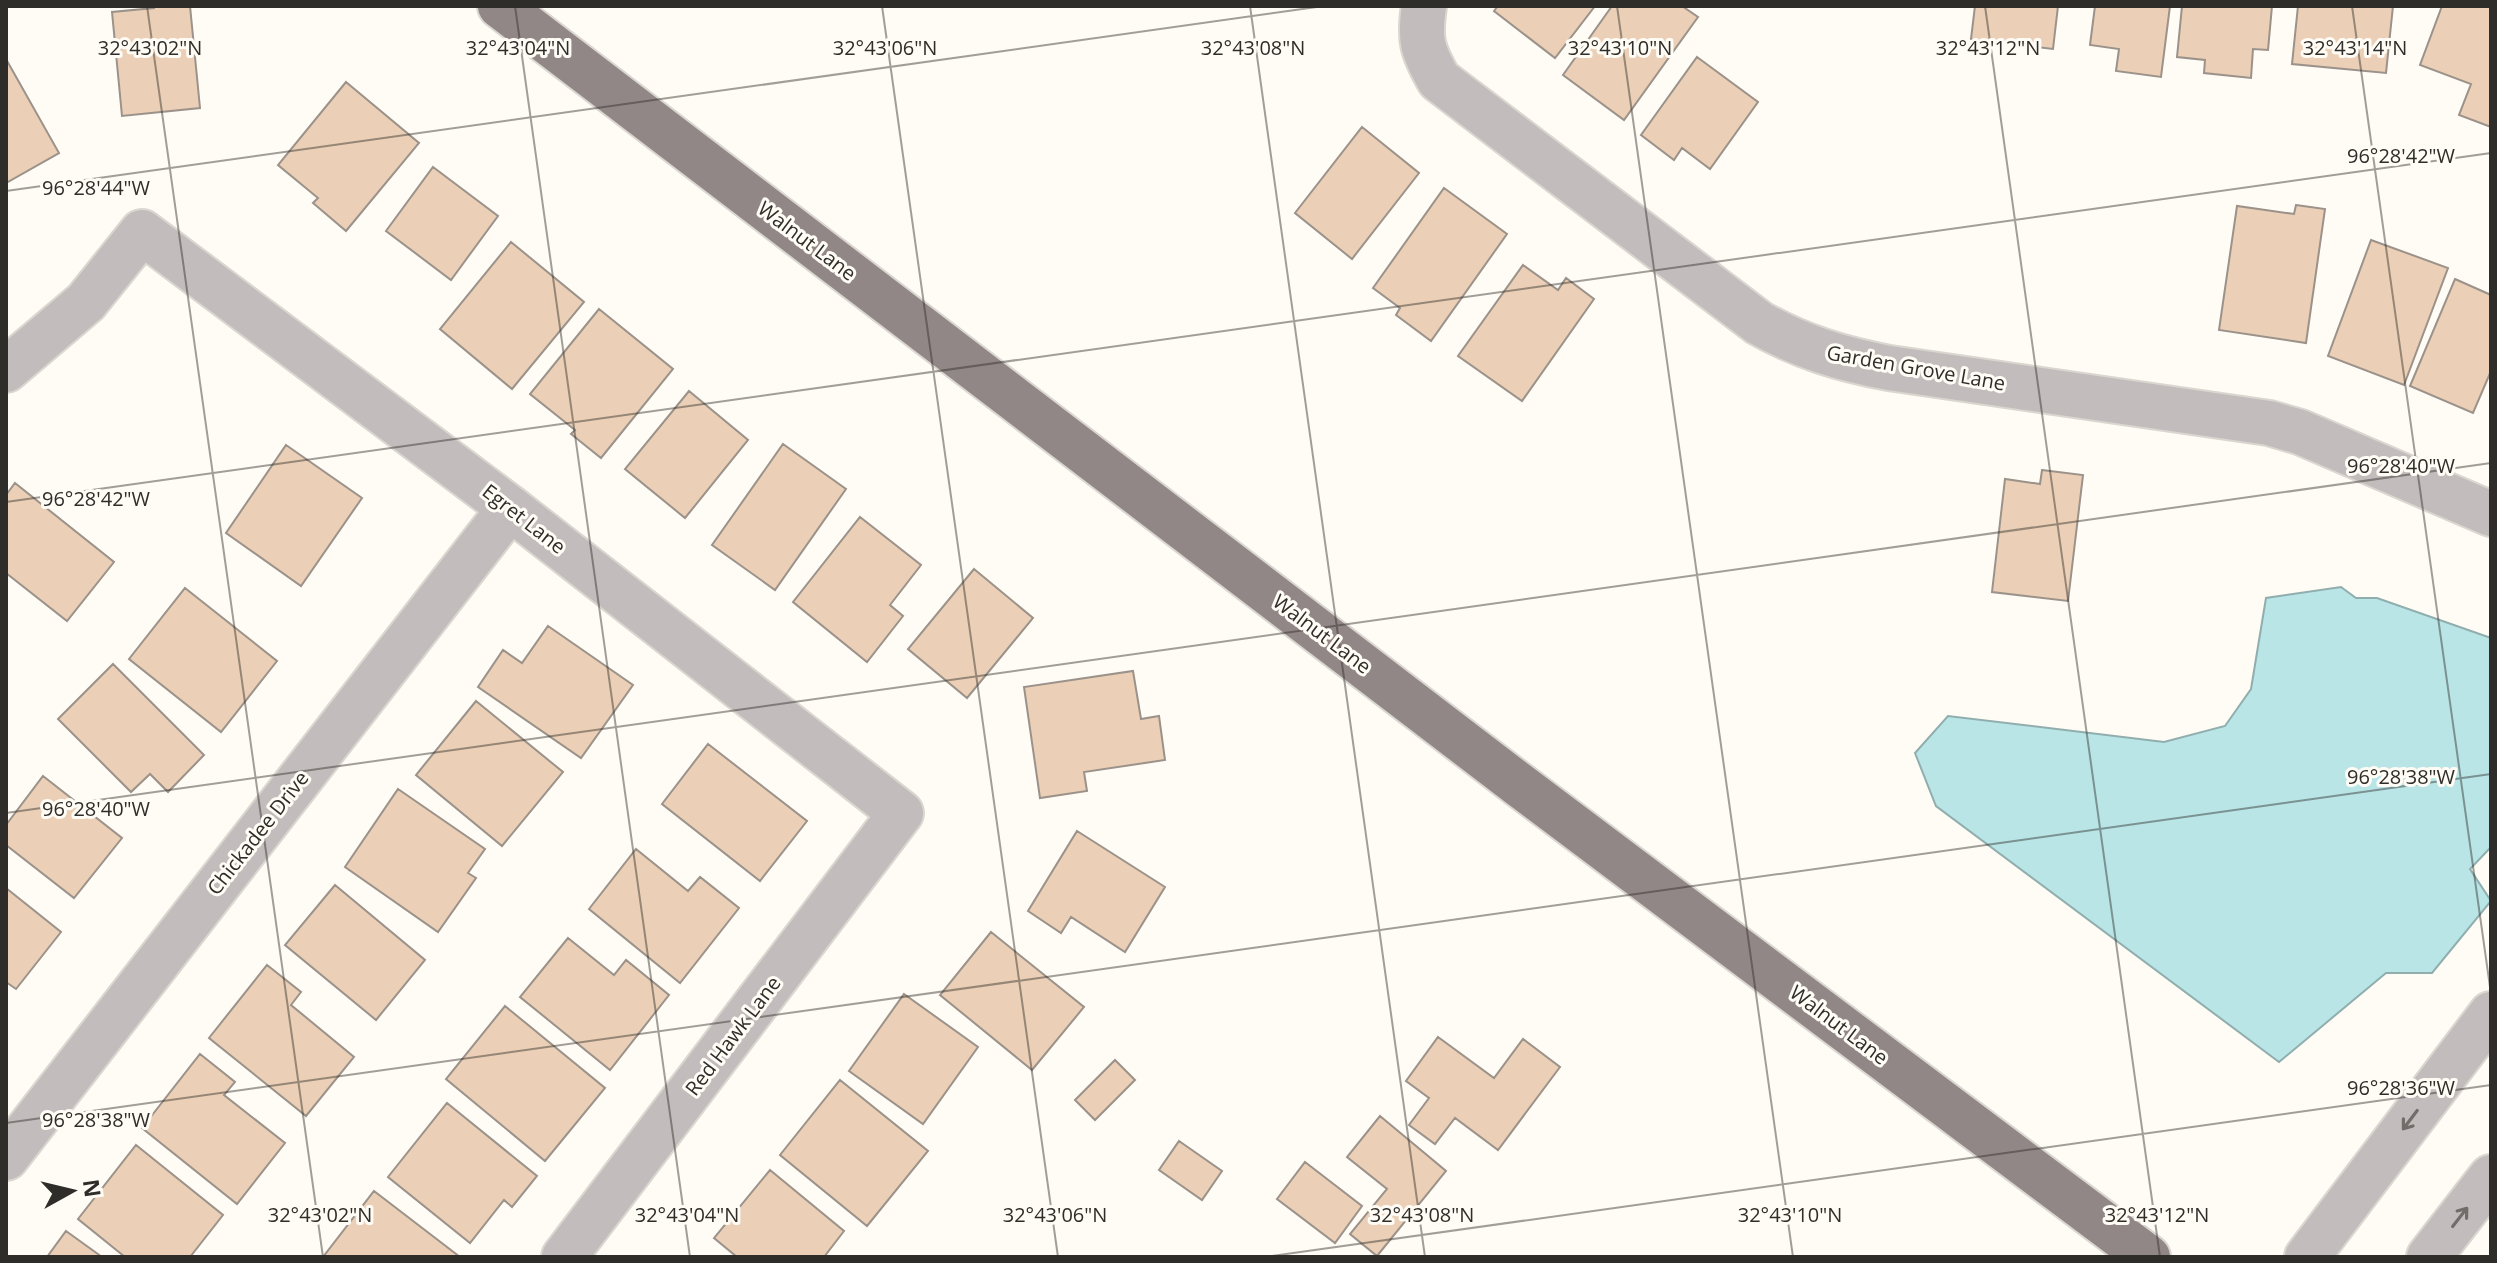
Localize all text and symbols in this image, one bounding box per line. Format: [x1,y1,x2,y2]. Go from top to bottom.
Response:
text: 32°43'02"N [98,34,202,61]
text: 32°43'04"N [466,34,570,61]
text: 32°43'06"N [833,34,937,61]
text: 32°43'08"N [1201,34,1305,61]
text: 32°43'10"N [1568,34,1672,61]
text: 32°43'12"N [1936,34,2040,61]
text: 32°43'14"N [2303,34,2407,61]
text: 96°28'42"W [2347,142,2456,169]
text: 96°28'44"W [42,174,151,201]
street label: Walnut Lane [753,195,862,286]
street label: Garden Grove Lane [1825,339,2008,397]
text: 96°28'40"W [2347,452,2456,479]
street label: Egret Lane [477,478,572,560]
text: 96°28'42"W [42,485,151,512]
street label: Walnut Lane [1268,588,1377,679]
text: 96°28'38"W [2347,763,2456,790]
street label: Chickadee Drive [201,765,314,900]
text: 96°28'40"W [42,795,151,822]
street label: Red Hawk Lane [679,970,786,1101]
street label: Walnut Lane [1785,979,1894,1070]
text: 96°28'36"W [2347,1074,2456,1101]
text: 96°28'38"W [42,1106,151,1133]
one-way arrow [2402,1109,2419,1131]
north arrow [32,1151,112,1231]
text: N [77,1177,109,1199]
text: 32°43'02"N [268,1201,372,1228]
text: 32°43'04"N [635,1201,739,1228]
text: 32°43'06"N [1003,1201,1107,1228]
text: 32°43'08"N [1370,1201,1474,1228]
text: 32°43'10"N [1738,1201,1842,1228]
text: 32°43'12"N [2105,1201,2209,1228]
one-way arrow [2451,1207,2469,1228]

